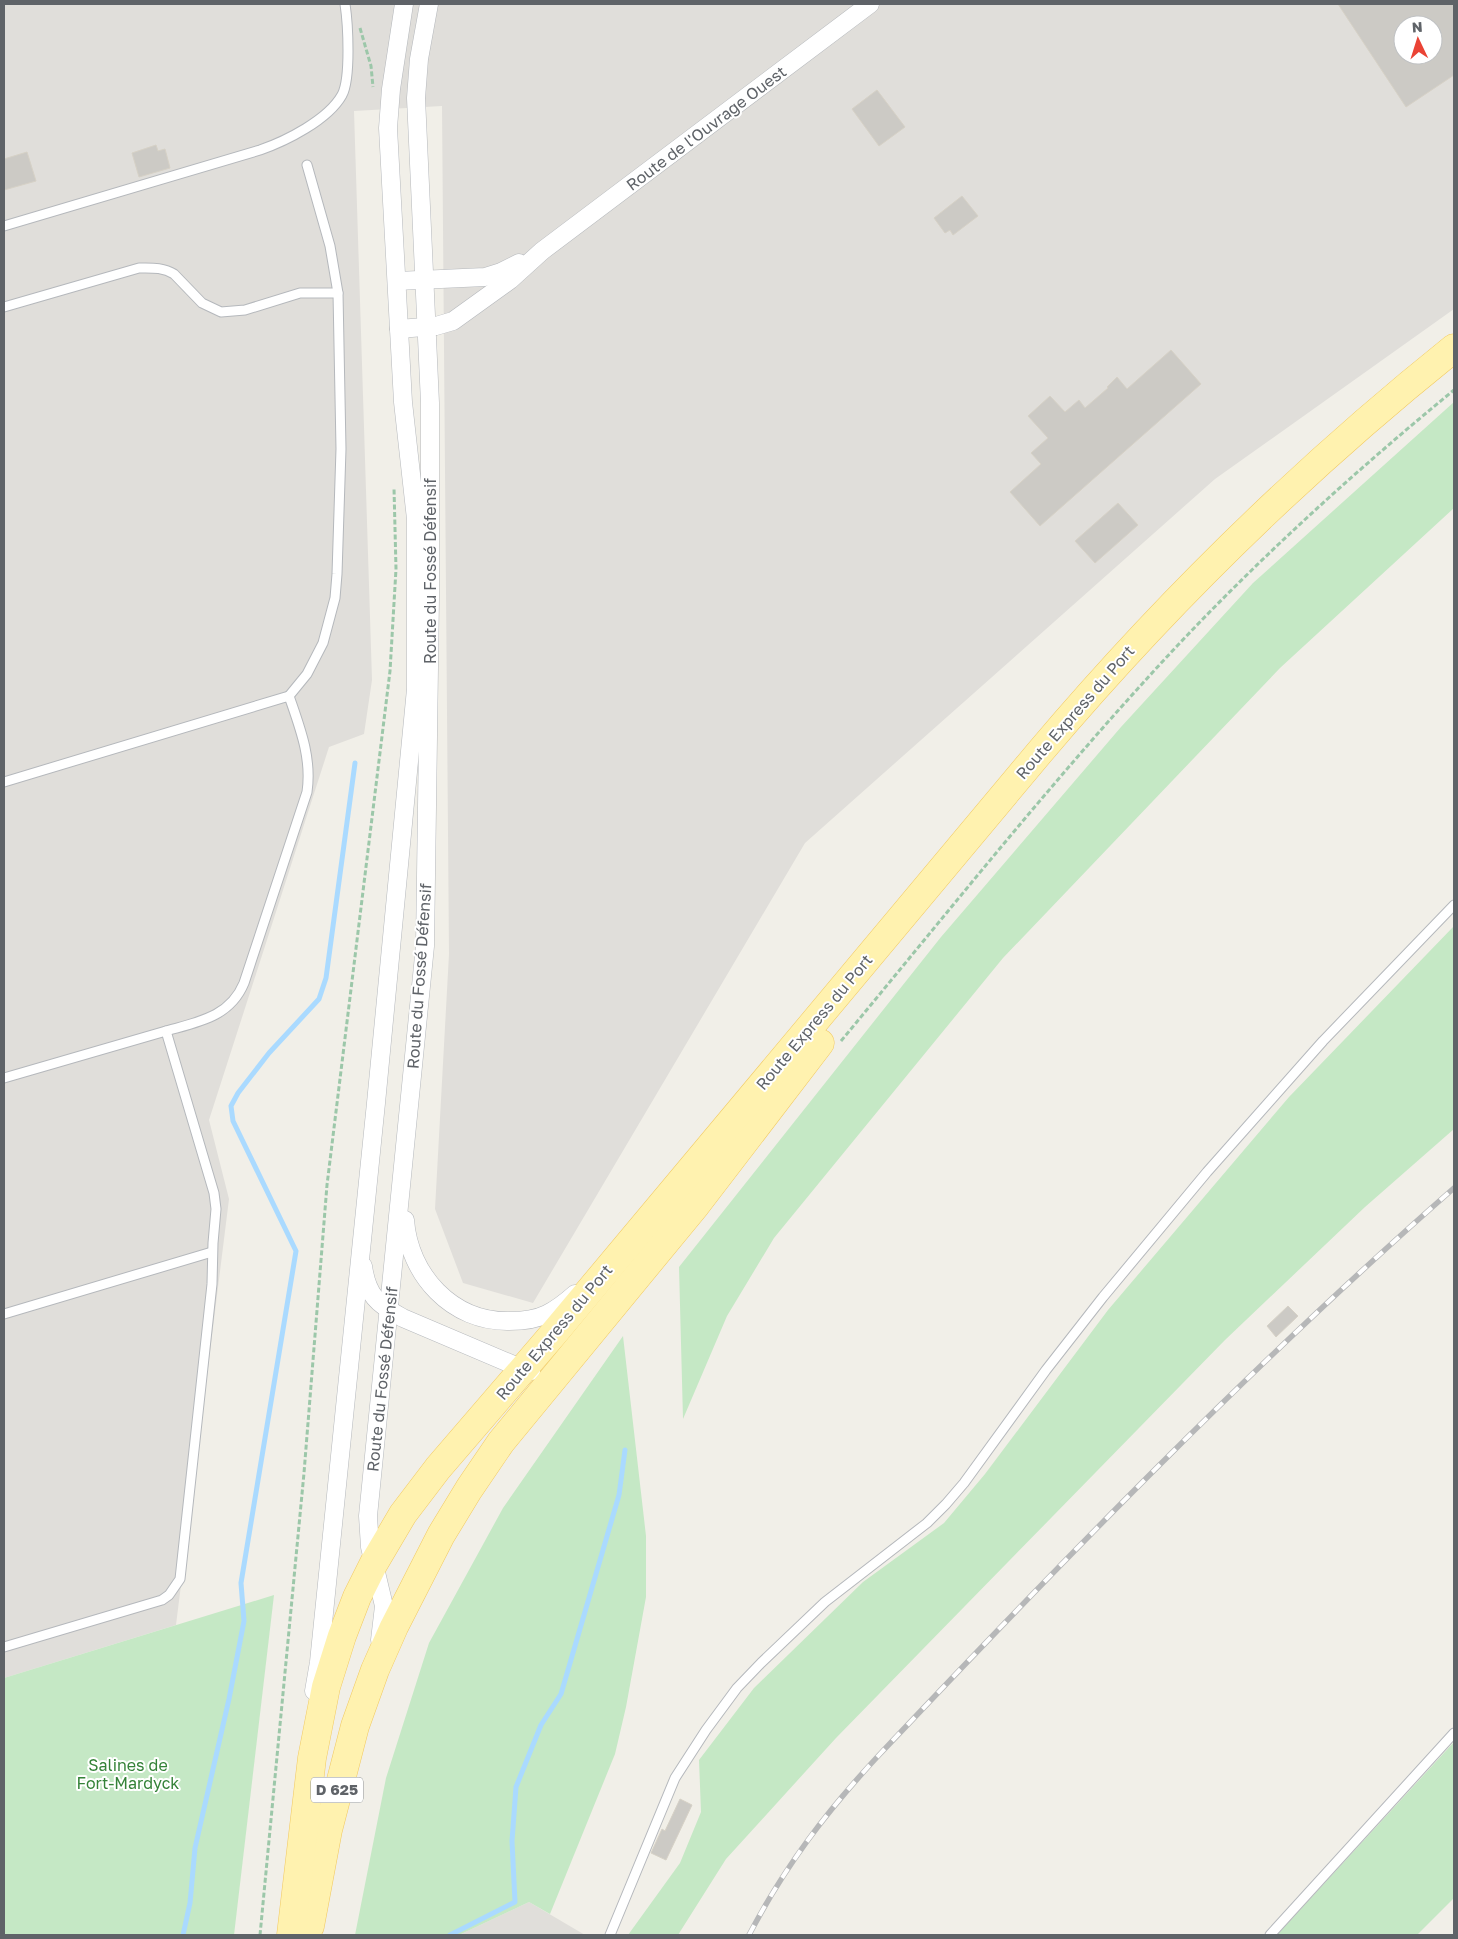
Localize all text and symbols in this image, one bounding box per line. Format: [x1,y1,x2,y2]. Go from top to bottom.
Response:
north arrow [1393,15,1443,65]
text: N [1411,18,1423,35]
street label: Route de l'Ouvrage Ouest [622,61,790,195]
street label: Route du Fossé Défensif [420,478,440,664]
street label: Route Express du Port [1011,641,1139,783]
street label: Route du Fossé Défensif [403,882,435,1070]
street label: Route Express du Port [751,950,877,1094]
street label: Route Express du Port [491,1260,617,1404]
street label: Route du Fossé Défensif [362,1285,402,1473]
park label: Salines de Fort-Mardyck [77,1755,179,1793]
road number: D 625 [311,1778,363,1802]

